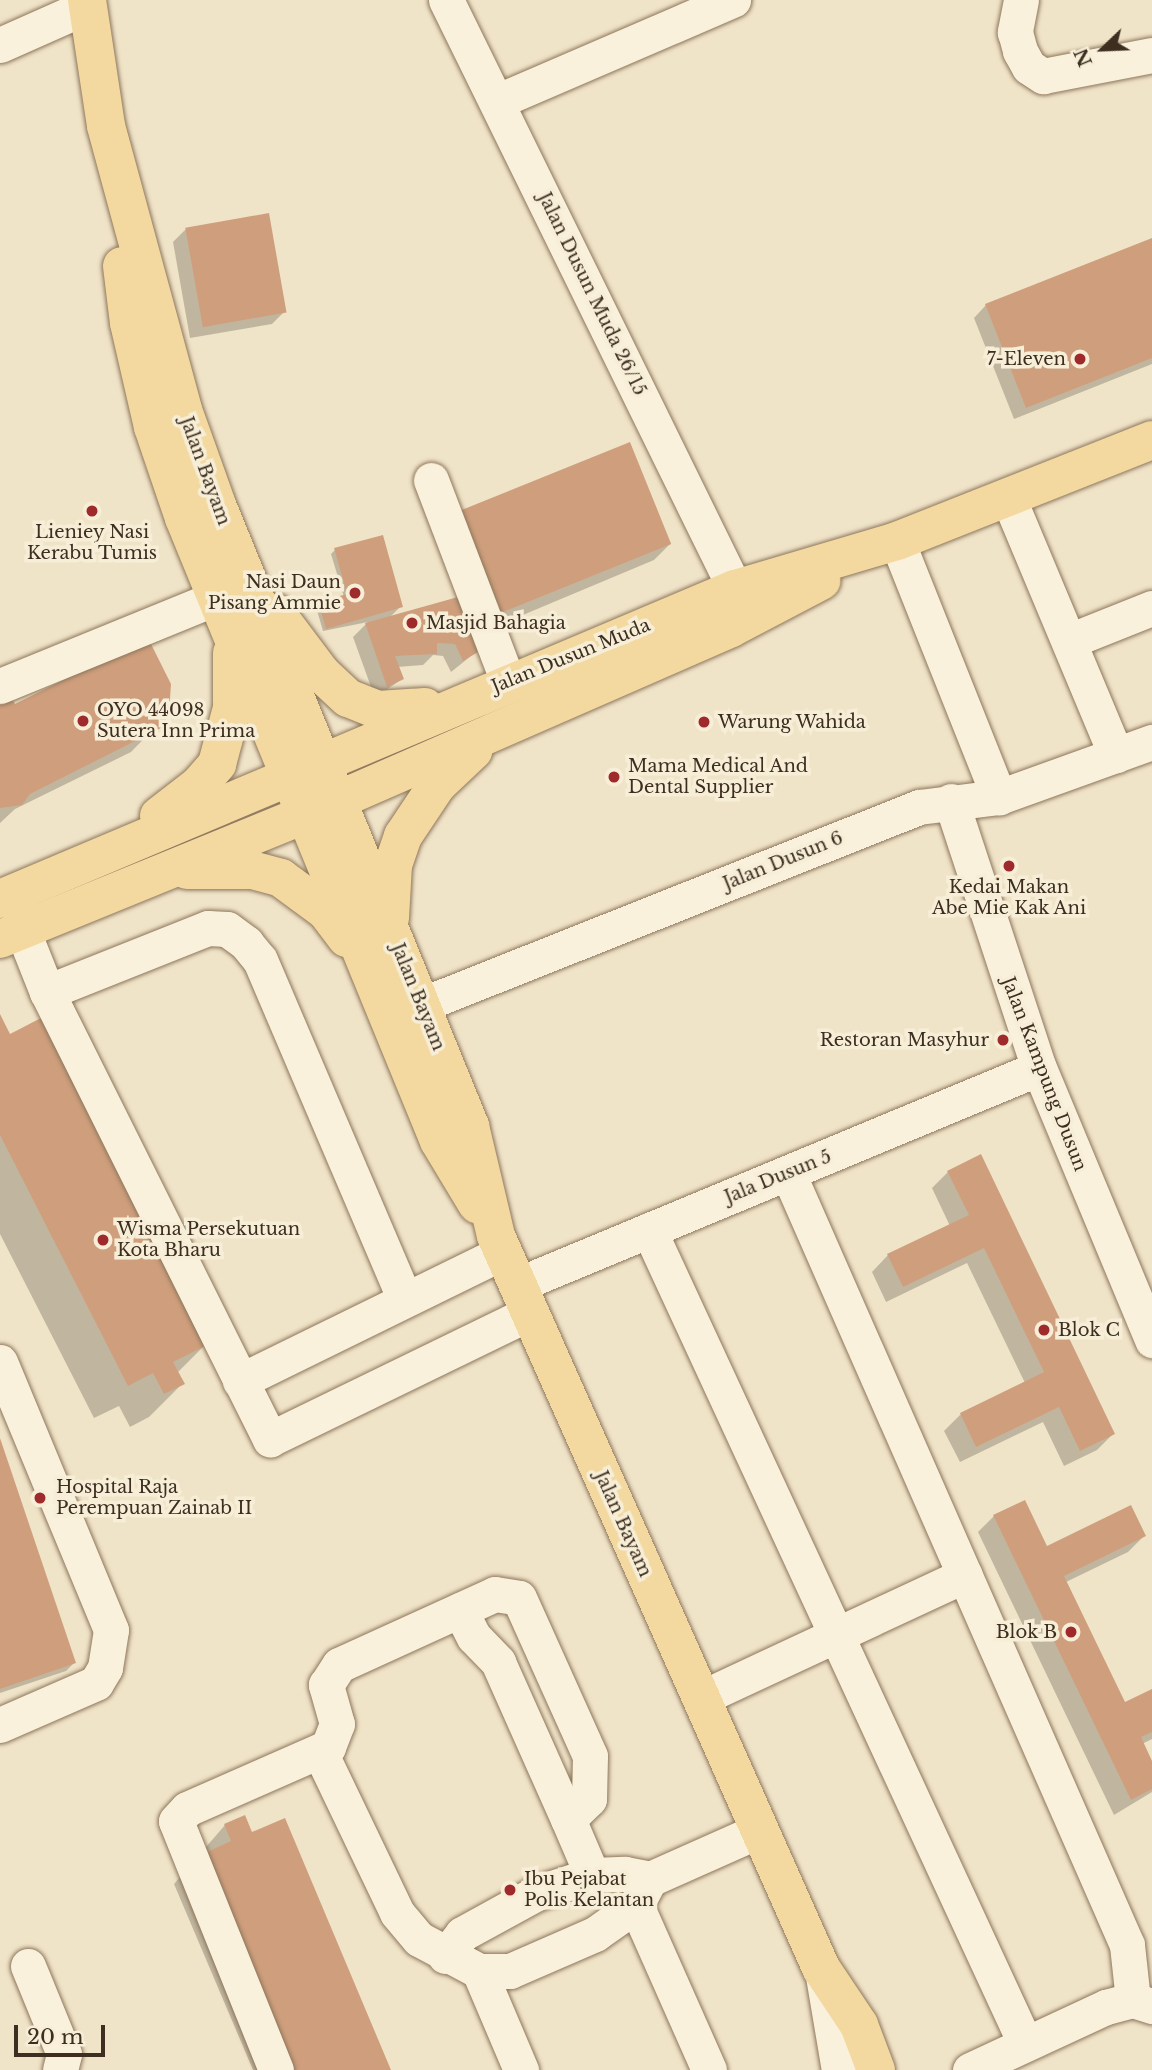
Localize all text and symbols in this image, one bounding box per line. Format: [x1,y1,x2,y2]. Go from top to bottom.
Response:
north arrow [1068,14,1138,84]
text: N [1069,45,1097,70]
street label: Jalan Dusun Muda 26/15 [533,189,651,399]
place label: 7-Eleven [987,348,1066,370]
marker: 7-Eleven [1072,351,1088,367]
street label: Jalan Bayam [175,414,235,528]
marker: Lieniey Nasi Kerabu Tumis [84,503,100,519]
place label: Lieniey Nasi Kerabu Tumis [27,522,157,564]
place label: Nasi Daun Pisang Ammie [207,572,341,614]
marker: Nasi Daun Pisang Ammie [347,585,363,601]
place label: Masjid Bahagia [426,612,566,634]
street label: Jalan Dusun Muda [489,614,653,698]
marker: Masjid Bahagia [404,615,420,631]
place label: OYO 44098 Sutera Inn Prima [97,700,255,742]
place label: Warung Wahida [718,711,867,733]
marker: OYO 44098 Sutera Inn Prima [75,713,91,729]
marker: Warung Wahida [696,714,712,730]
place label: Mama Medical And Dental Supplier [628,756,809,798]
marker: Mama Medical And Dental Supplier [606,769,622,785]
street label: Jalan Dusun 6 [720,827,846,895]
marker: Kedai Makan Abe Mie Kak Ani [1001,858,1017,874]
place label: Kedai Makan Abe Mie Kak Ani [931,877,1087,920]
street label: Jalan Bayam [387,940,449,1054]
street label: Jalan Kampung Dusun [997,974,1091,1174]
place label: Restoran Masyhur [820,1029,989,1051]
marker: Restoran Masyhur [995,1032,1011,1048]
street label: Jala Dusun 5 [721,1146,835,1208]
place label: Wisma Persekutuan Kota Bharu [117,1219,300,1262]
marker: Wisma Persekutuan Kota Bharu [95,1232,111,1248]
place label: Blok C [1058,1319,1120,1341]
marker: Blok C [1036,1322,1052,1338]
street label: Jalan Bayam [590,1468,656,1580]
place label: Hospital Raja Perempuan Zainab II [56,1477,252,1520]
marker: Hospital Raja Perempuan Zainab II [30,1488,50,1508]
place label: Blok B [996,1621,1057,1643]
marker: Blok B [1063,1624,1079,1640]
place label: Ibu Pejabat Polis Kelantan [524,1869,654,1912]
marker: Ibu Pejabat Polis Kelantan [502,1882,518,1898]
scale bar [18,2010,108,2054]
text: 20 m [27,2024,84,2050]

